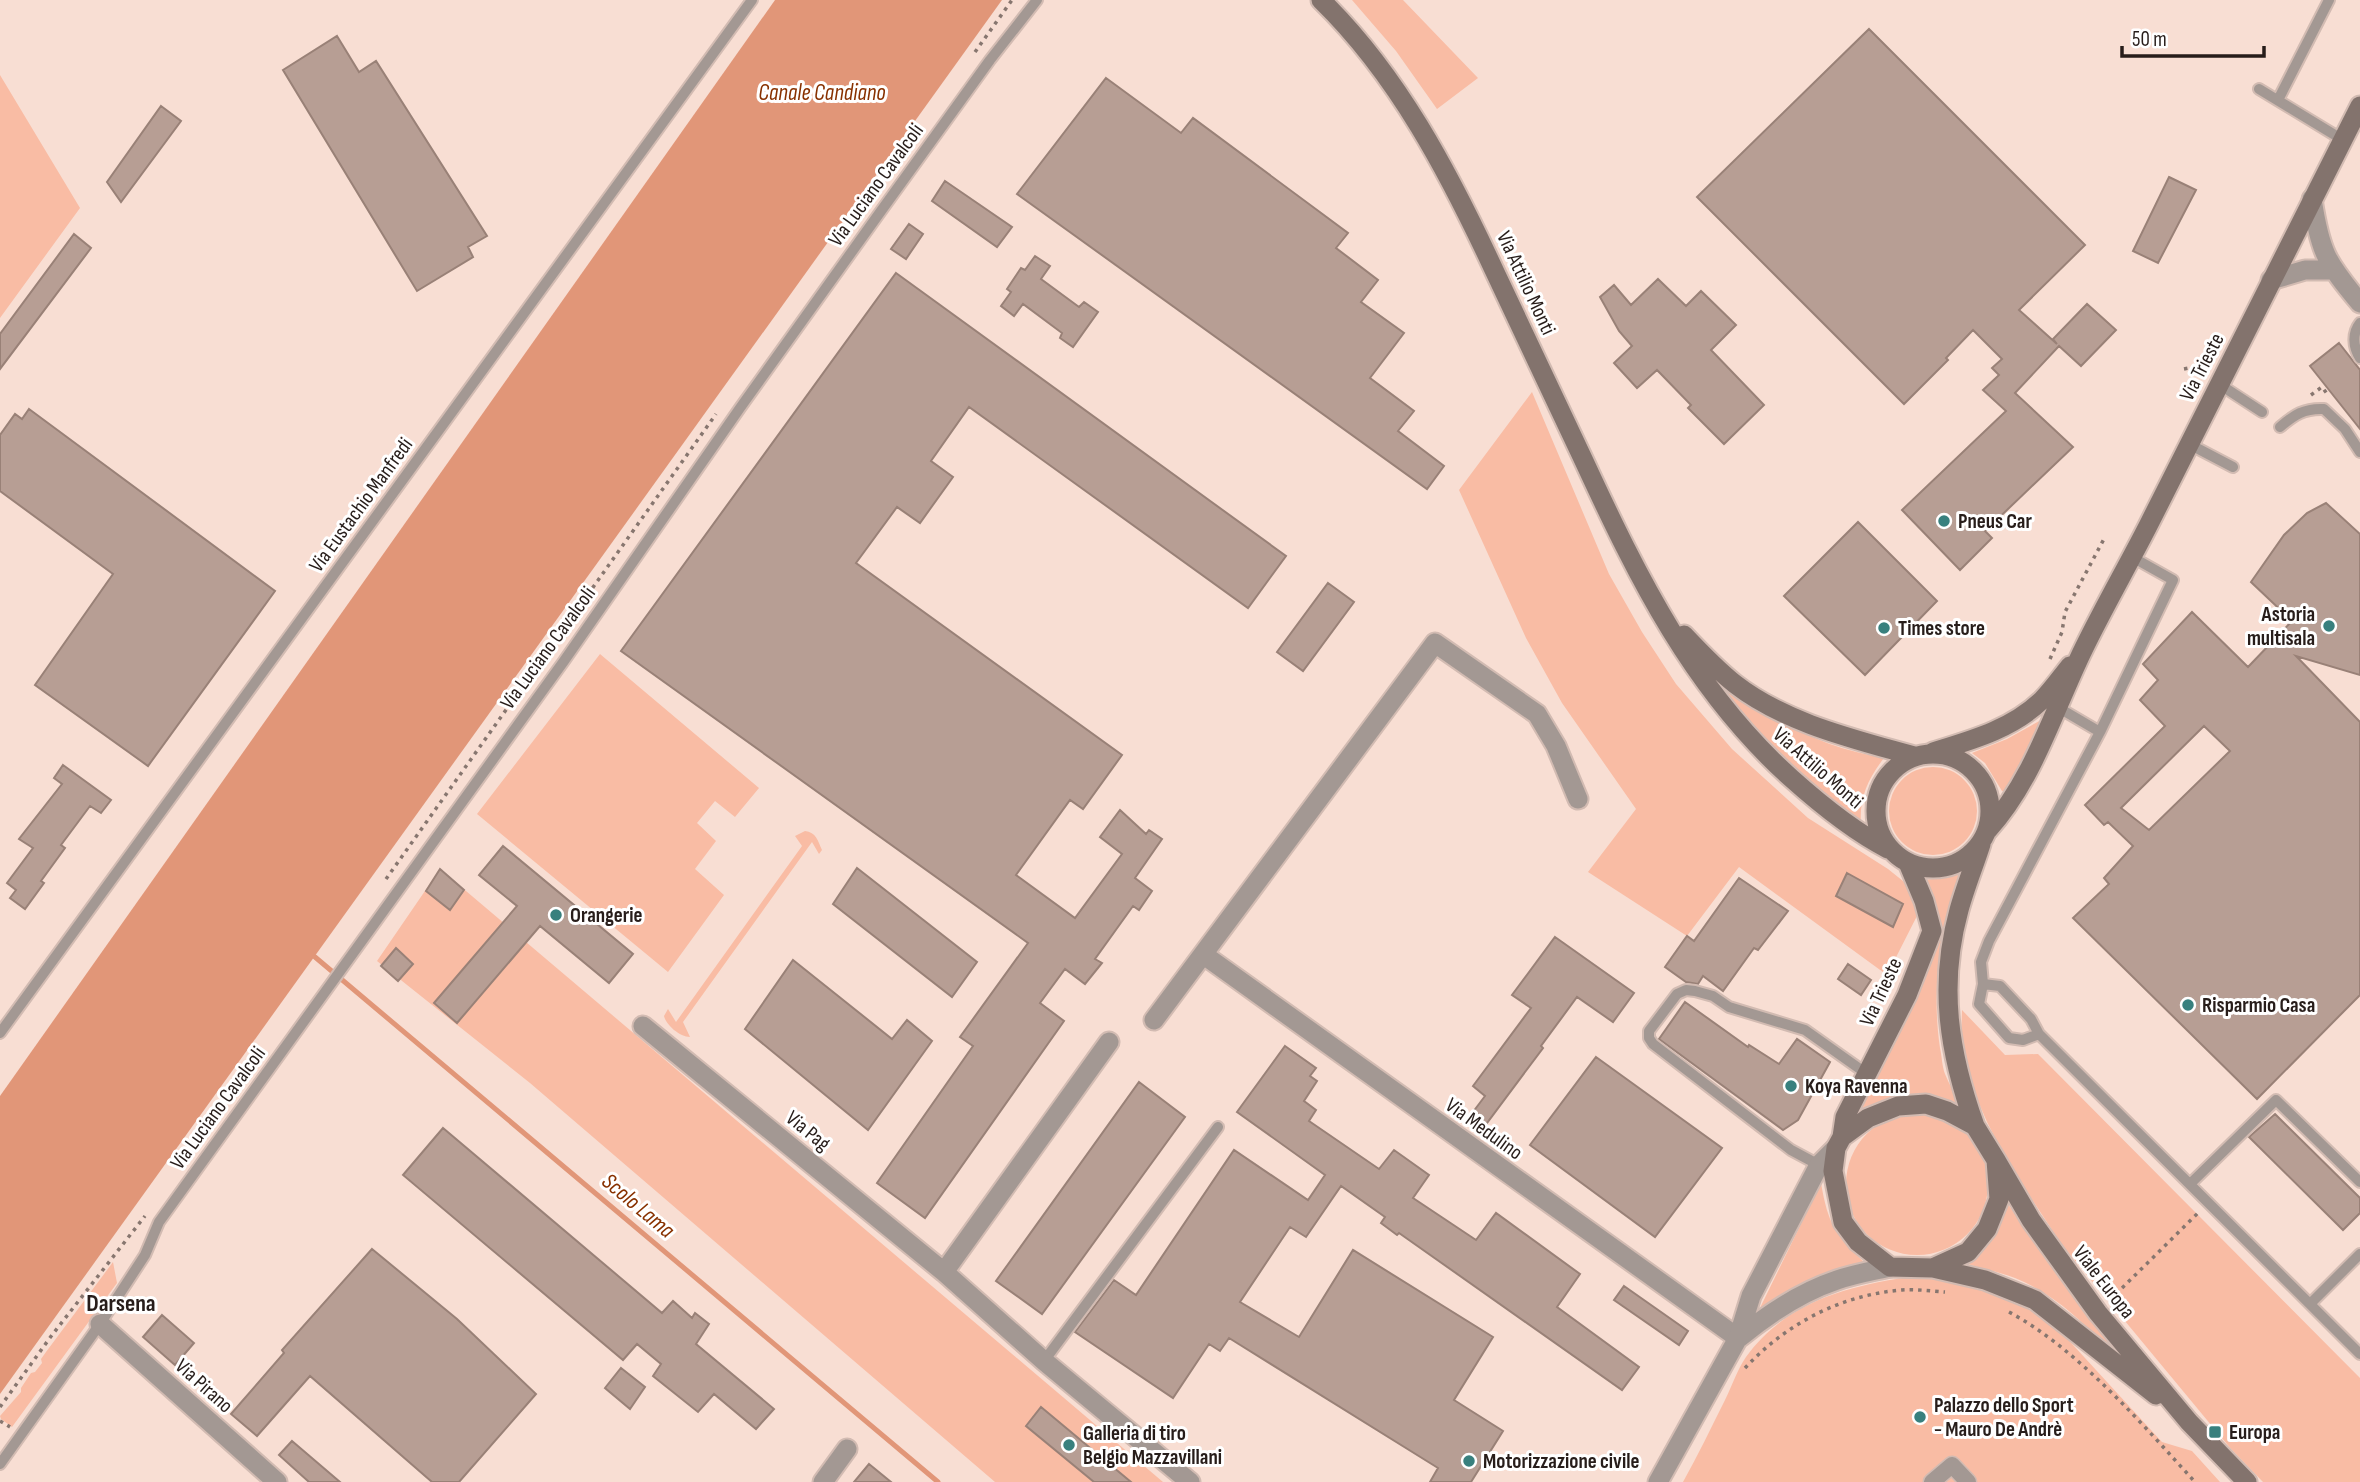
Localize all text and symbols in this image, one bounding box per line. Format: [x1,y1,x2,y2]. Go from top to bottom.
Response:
scale bar [2122,14,2264,58]
text: 50 m [2132,27,2167,52]
water label: Canale Candiano [758,79,886,107]
street label: Via Luciano Cavalcoli [823,119,929,251]
street label: Via Attilio Monti [1491,227,1561,339]
street label: Via Trieste [2174,329,2230,405]
street label: Via Eustachio Manfredi [304,433,418,577]
place label: Pneus Car [1958,509,2032,534]
marker: Pneus Car [1936,513,1952,529]
street label: Via Luciano Cavalcoli [495,582,601,714]
place label: Astoria multisala [2247,602,2315,651]
place label: Times store [1898,616,1985,641]
marker: Astoria multisala [2321,618,2337,634]
marker: Times store [1876,620,1892,636]
street label: Via Attilio Monti [1768,722,1868,814]
place label: Orangerie [570,903,642,928]
marker: Orangerie [548,907,564,923]
street label: Via Trieste [1854,954,1908,1030]
place label: Risparmio Casa [2202,993,2315,1018]
marker: Risparmio Casa [2180,997,2196,1013]
street label: Via Luciano Cavalcoli [165,1042,271,1174]
place label: Koya Ravenna [1805,1074,1908,1099]
marker: Koya Ravenna [1783,1078,1799,1094]
street label: Via Medulino [1441,1093,1527,1165]
street label: Via Pag [781,1106,835,1156]
water label: Scolo Lama [596,1168,681,1245]
street label: Viale Europa [2068,1241,2140,1323]
district label: Darsena [86,1289,156,1318]
street label: Via Pirano [170,1354,238,1418]
place label: Palazzo dello Sport - Mauro De Andrè [1934,1393,2074,1442]
marker: Palazzo dello Sport - Mauro De Andrè [1912,1409,1928,1425]
place label: Europa [2229,1420,2280,1445]
place label: Galleria di tiro Belgio Mazzavillani [1083,1421,1222,1470]
marker: Europa [2207,1424,2223,1440]
marker: Galleria di tiro Belgio Mazzavillani [1061,1437,1077,1453]
place label: Motorizzazione civile [1483,1449,1639,1474]
marker: Motorizzazione civile [1461,1453,1477,1469]

